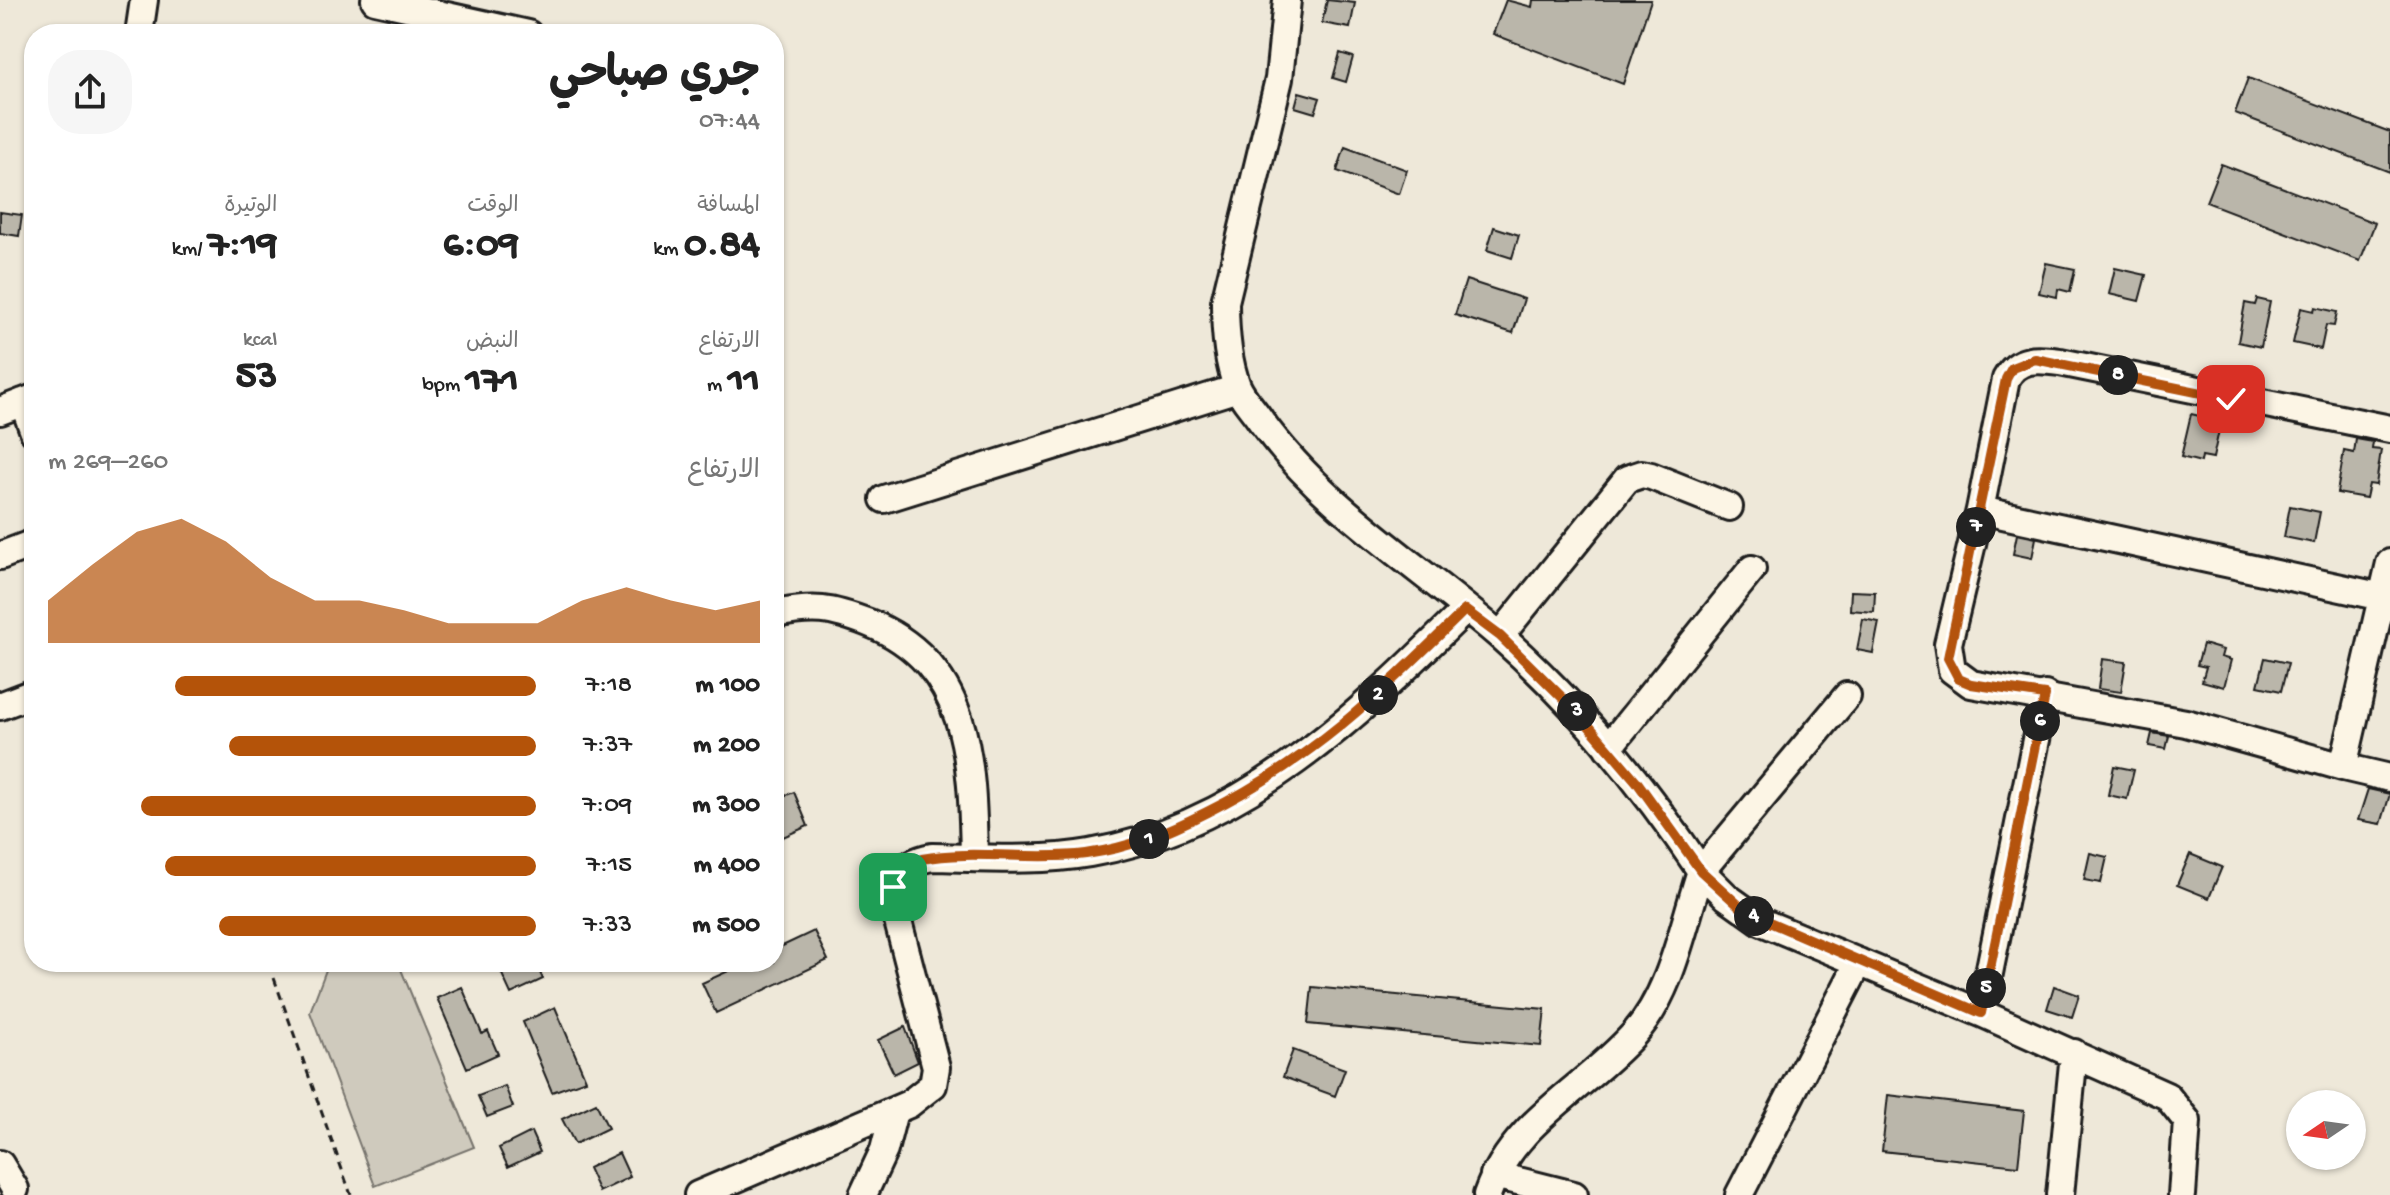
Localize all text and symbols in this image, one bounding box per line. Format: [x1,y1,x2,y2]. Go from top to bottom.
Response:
button: share [48,50,132,134]
text: جري صباحي [549,51,760,103]
text: 07:44 [699,107,760,138]
text: الوتيرة [224,194,277,220]
text: الوقت [467,194,519,220]
text: المسافة [697,194,760,220]
text: 7:19 [208,223,277,270]
text: 6:09 [443,223,519,270]
text: 0.84 [684,223,760,270]
text: /km [172,237,208,263]
text: km [653,237,684,263]
text: kcal [243,328,277,354]
text: النبض [466,330,519,356]
text: الارتفاع [698,330,760,356]
text: 53 [236,354,277,401]
pin: 8 [2098,355,2138,395]
text: 171 [466,359,519,406]
text: 11 [728,359,760,406]
text: 8 [2112,362,2124,388]
pin [2197,365,2265,433]
text: bpm [422,373,466,399]
text: m [707,373,728,399]
icon: check [2209,377,2253,421]
text: 260–269 m [48,448,168,479]
text: الارتفاع [687,457,760,488]
pin: 7 [1956,507,1996,547]
text: 7 [1970,514,1982,540]
text: 7:18 [586,671,632,702]
text: 100 m [695,671,760,702]
pin: 2 [1358,675,1398,715]
text: 2 [1373,682,1383,708]
pin: 3 [1557,691,1597,731]
text: 3 [1571,698,1583,724]
pin: 6 [2020,701,2060,741]
text: 6 [2034,708,2046,734]
text: 7:37 [583,731,632,762]
text: 200 m [693,731,760,762]
text: 7:09 [583,791,632,822]
text: 300 m [692,791,760,822]
pin: 1 [1129,819,1169,859]
text: 1 [1145,826,1153,852]
text: 7:15 [586,851,632,882]
text: 400 m [694,851,760,882]
pin [859,853,927,921]
icon: arrive [871,865,915,909]
pin: 4 [1734,896,1774,936]
text: 4 [1749,903,1759,929]
text: 7:33 [583,911,632,942]
text: 500 m [692,911,760,942]
pin: 5 [1966,968,2006,1008]
text: 5 [1980,975,1992,1001]
north arrow [2286,1090,2366,1170]
map controls [2286,1090,2366,1170]

